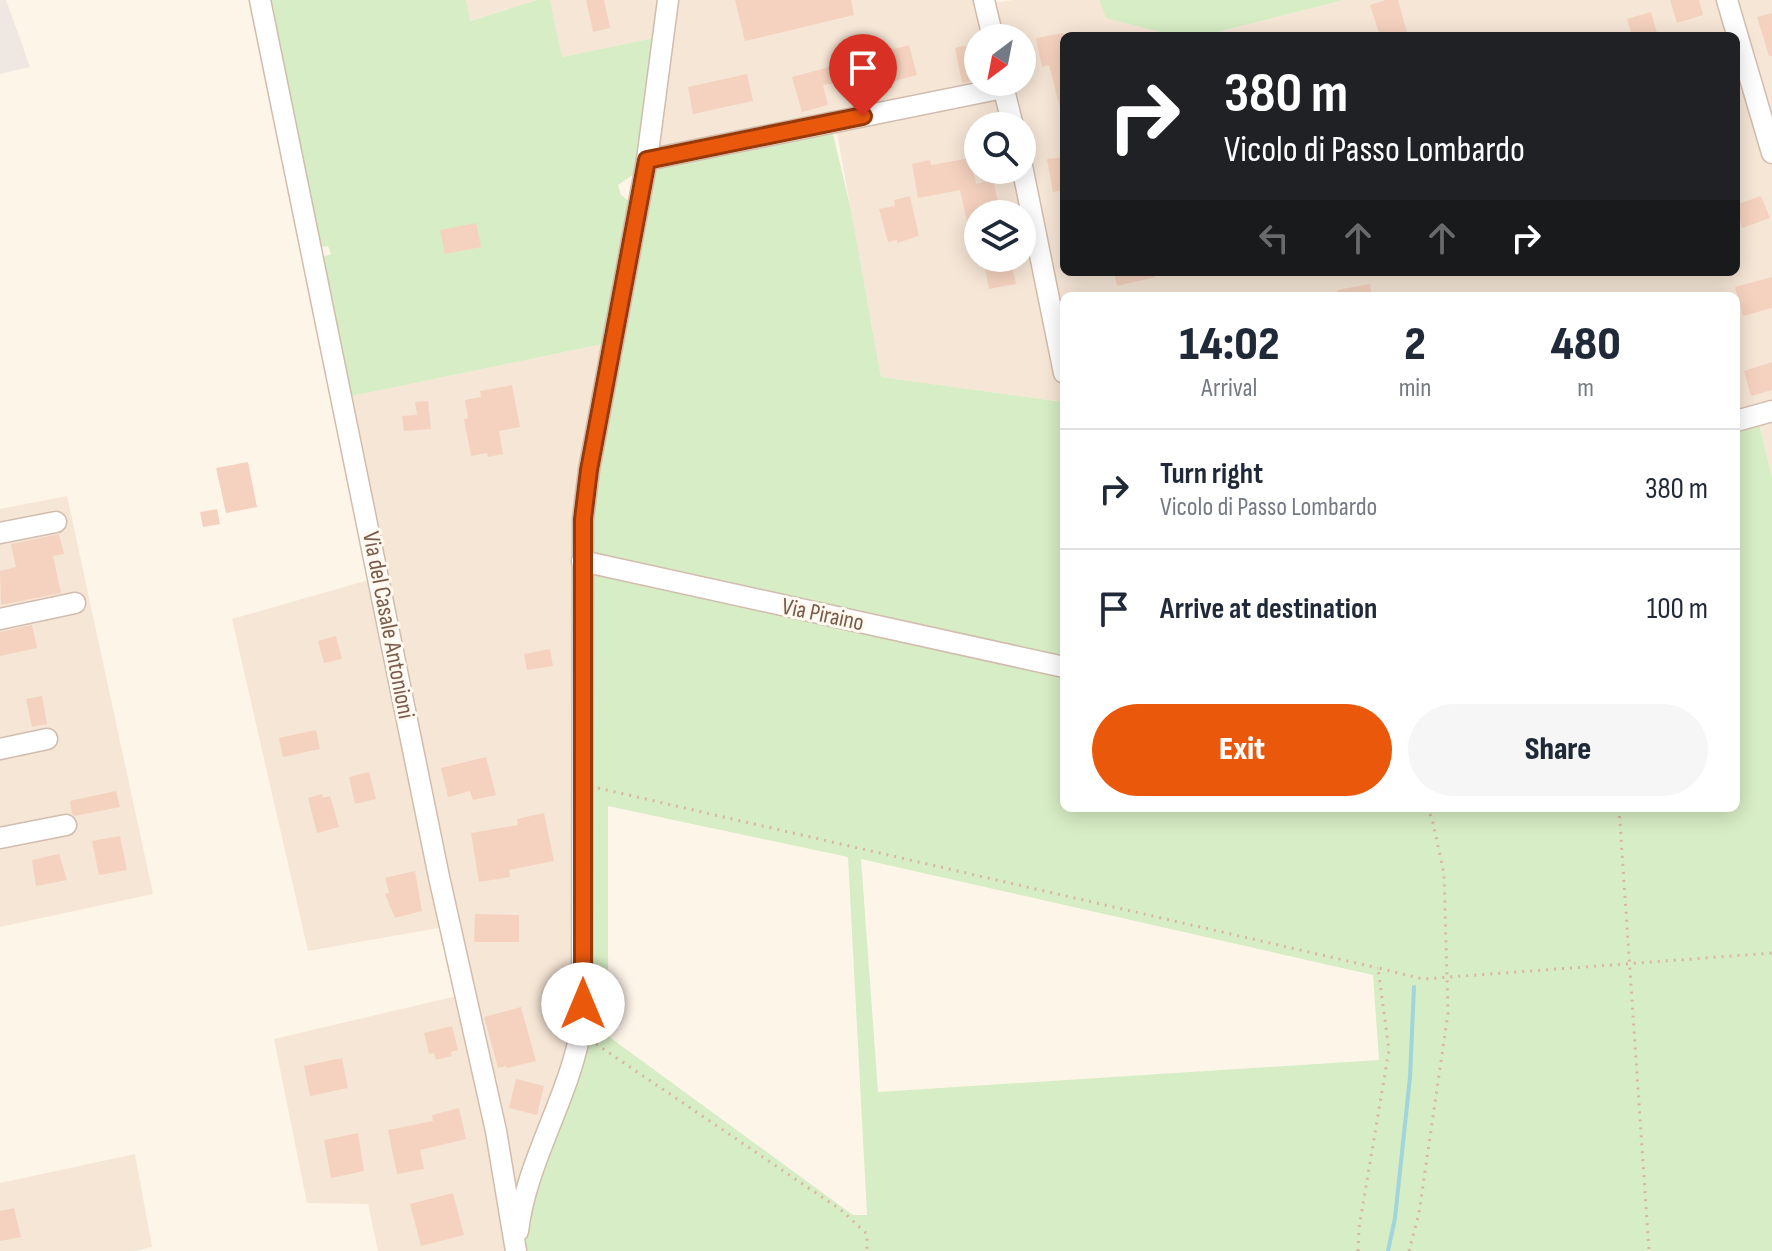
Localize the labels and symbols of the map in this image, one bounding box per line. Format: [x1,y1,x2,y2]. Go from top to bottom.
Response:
north arrow [964,24,1036,96]
pin [829,34,897,116]
street label: Via del Casale Antonioni [356,529,421,721]
street label: Via Piraino [779,592,867,637]
position arrow [541,962,625,1046]

